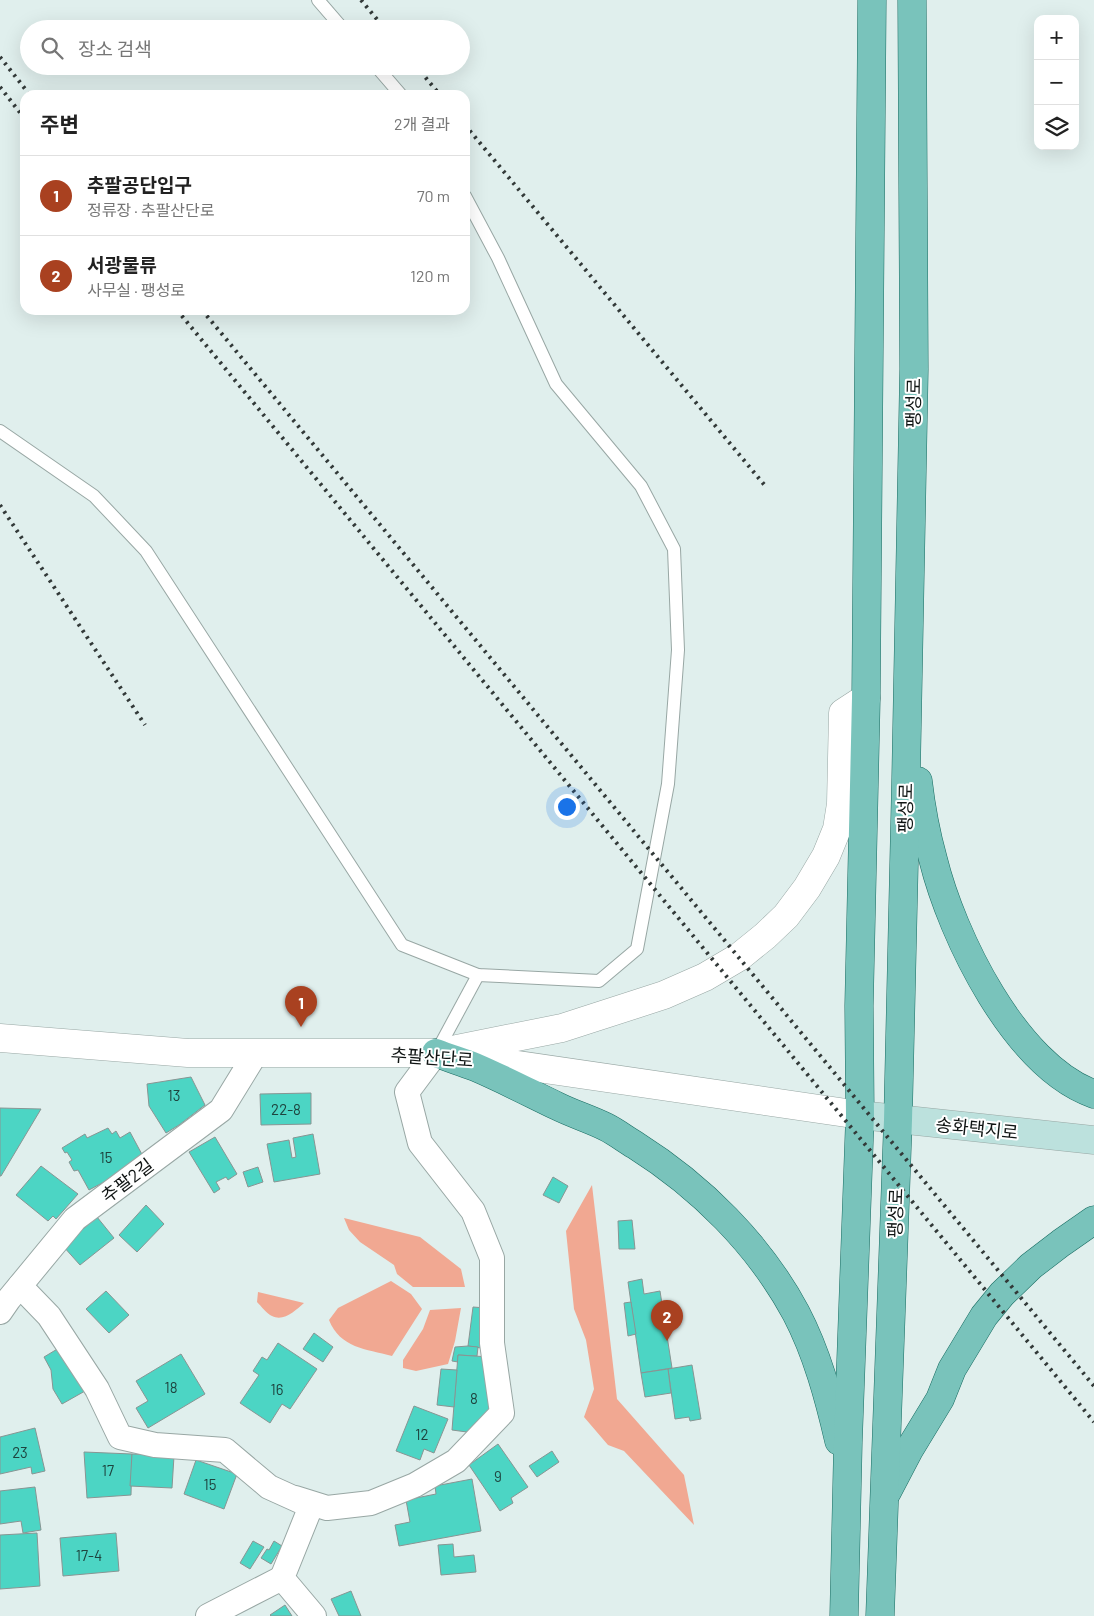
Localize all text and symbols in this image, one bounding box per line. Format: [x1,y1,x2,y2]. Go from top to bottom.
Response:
map controls [1034,15,1079,150]
button: + [1034,15,1079,60]
search box [20,20,470,75]
icon: search [38,34,66,62]
text: 장소 검색 [78,37,152,60]
button: − [1034,60,1079,105]
button: layers [1034,105,1079,150]
text: 주변 [40,111,79,136]
text: 2개 결과 [394,114,450,133]
text: 추팔공단입구 [87,173,192,196]
text: 1 [53,186,59,205]
text: 70 m [417,186,450,205]
text: 정류장 · 추팔산단로 [87,200,215,219]
text: 서광물류 [87,253,157,276]
text: 2 [52,266,60,285]
text: 120 m [410,266,450,285]
text: 사무실 · 팽성로 [87,280,185,299]
street label: 팽성로 [902,378,924,428]
street label: 팽성로 [894,783,916,833]
your location [554,794,580,820]
pin: 1 [285,986,317,1027]
street label: 추팔산단로 [390,1043,474,1071]
house number: 13 [168,1086,180,1104]
house number: 22-8 [271,1100,301,1118]
street label: 송화택지로 [935,1113,1019,1143]
house number: 15 [100,1148,112,1166]
street label: 추팔2길 [97,1153,157,1207]
street label: 팽성로 [883,1188,907,1238]
pin: 2 [651,1300,683,1341]
house number: 18 [164,1378,178,1396]
house number: 16 [271,1380,283,1398]
house number: 8 [470,1389,478,1407]
house number: 12 [415,1425,429,1443]
house number: 23 [12,1443,28,1461]
house number: 17 [102,1461,114,1479]
house number: 9 [494,1467,502,1485]
house number: 15 [204,1475,216,1493]
house number: 17-4 [76,1546,102,1564]

